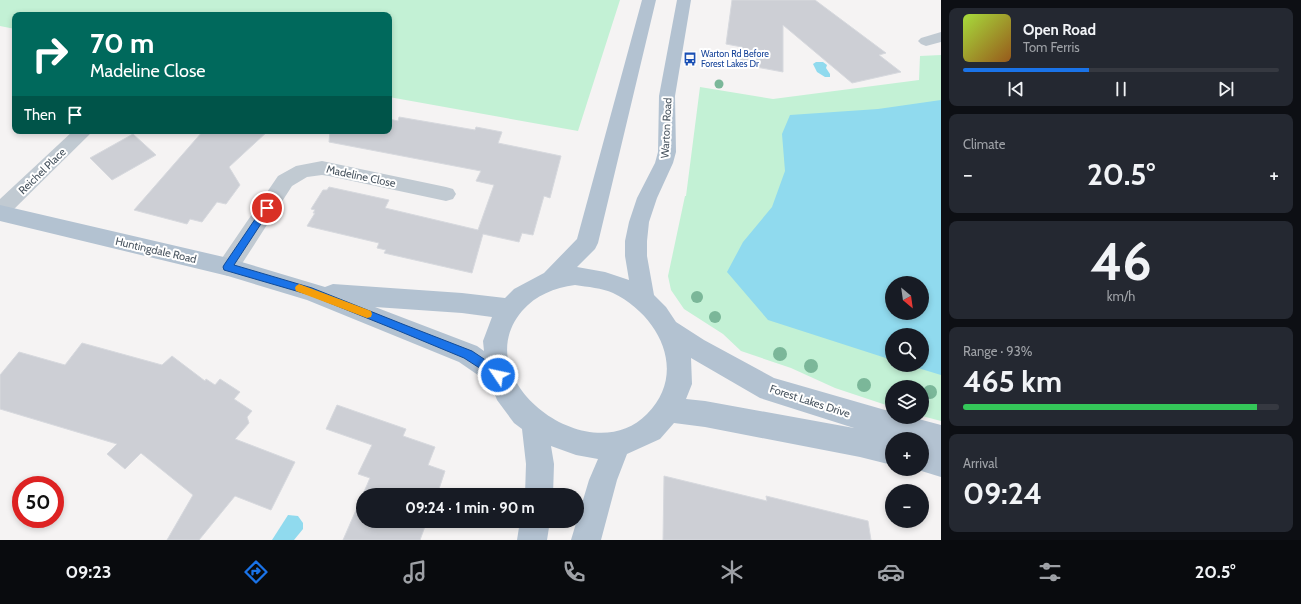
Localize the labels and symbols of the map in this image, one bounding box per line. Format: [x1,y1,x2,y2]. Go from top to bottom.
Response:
place label: Warton Rd Before Forest Lakes Dr [701,48,769,69]
bus stop icon: Warton Rd Before Forest Lakes Dr [682,51,698,67]
street label: Warton Road [657,97,675,159]
street label: Reichel Place [15,145,69,197]
street label: Madeline Close [325,162,397,190]
pin [250,191,284,225]
street label: Huntingdale Road [114,234,198,266]
north arrow [885,276,929,320]
position arrow [477,354,519,396]
street label: Forest Lakes Drive [768,381,852,421]
speed limit sign: 50 [12,476,64,528]

